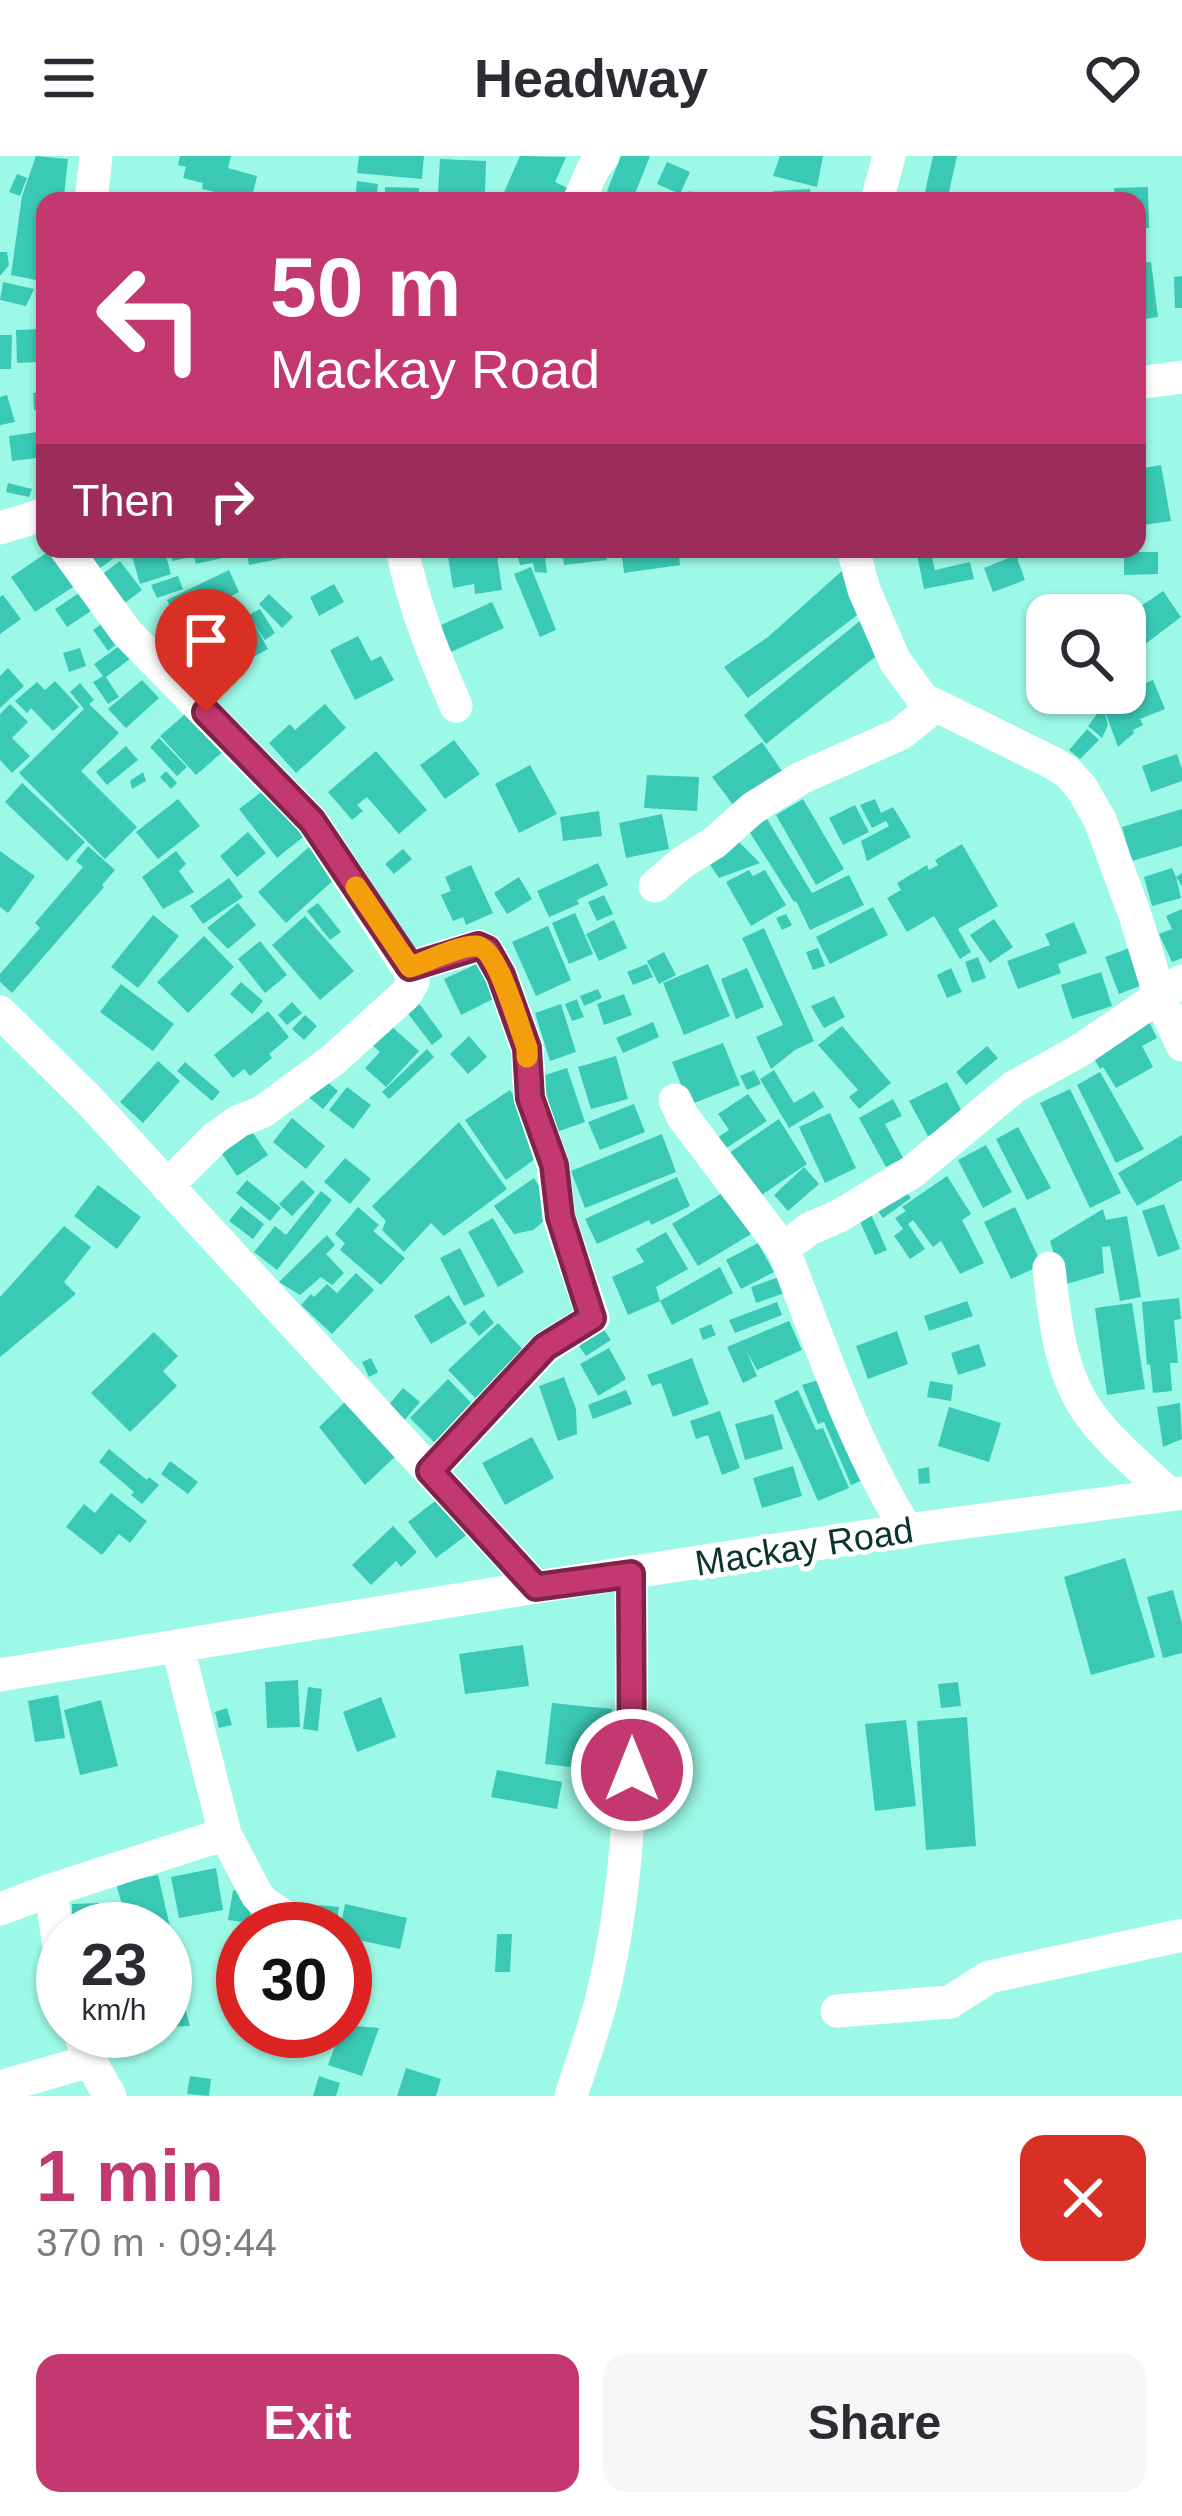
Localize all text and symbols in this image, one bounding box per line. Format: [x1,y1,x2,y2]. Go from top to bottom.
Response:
icon: menu [36,45,102,111]
icon: heart [1080,45,1146,111]
text: Headway [474,48,708,108]
icon: left [72,240,228,396]
text: 50 m [270,240,461,334]
text: Mackay Road [270,339,600,399]
icon: right [199,468,265,534]
text: Then [72,475,175,526]
pin [155,589,257,712]
map controls [1026,594,1146,714]
button: search [1026,594,1146,714]
icon: arrive [173,607,239,673]
street label: Mackay Road [692,1509,916,1584]
position arrow [569,1707,695,1833]
speed limit sign: 30 [216,1902,372,2058]
text: 23 [81,1931,147,1998]
text: km/h [81,1993,147,2026]
button: close [1020,2135,1146,2261]
text: 1 min [36,2136,224,2216]
text: 370 m · 09:44 [36,2221,277,2264]
button: Exit [36,2354,579,2492]
button: Share [603,2354,1146,2492]

